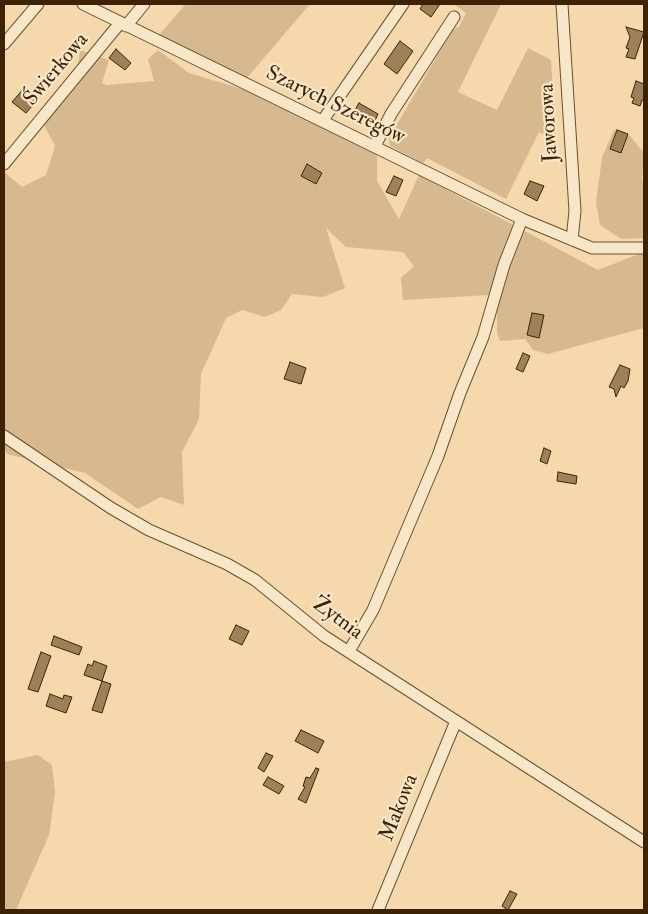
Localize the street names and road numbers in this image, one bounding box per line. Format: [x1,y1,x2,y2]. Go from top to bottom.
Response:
street label: Świerkowa [19,28,95,112]
street label: Szarych Szeregów [261,61,409,151]
street label: Jaworowa [535,83,565,163]
street label: Żytnia [307,592,367,646]
street label: Makowa [375,771,425,845]

